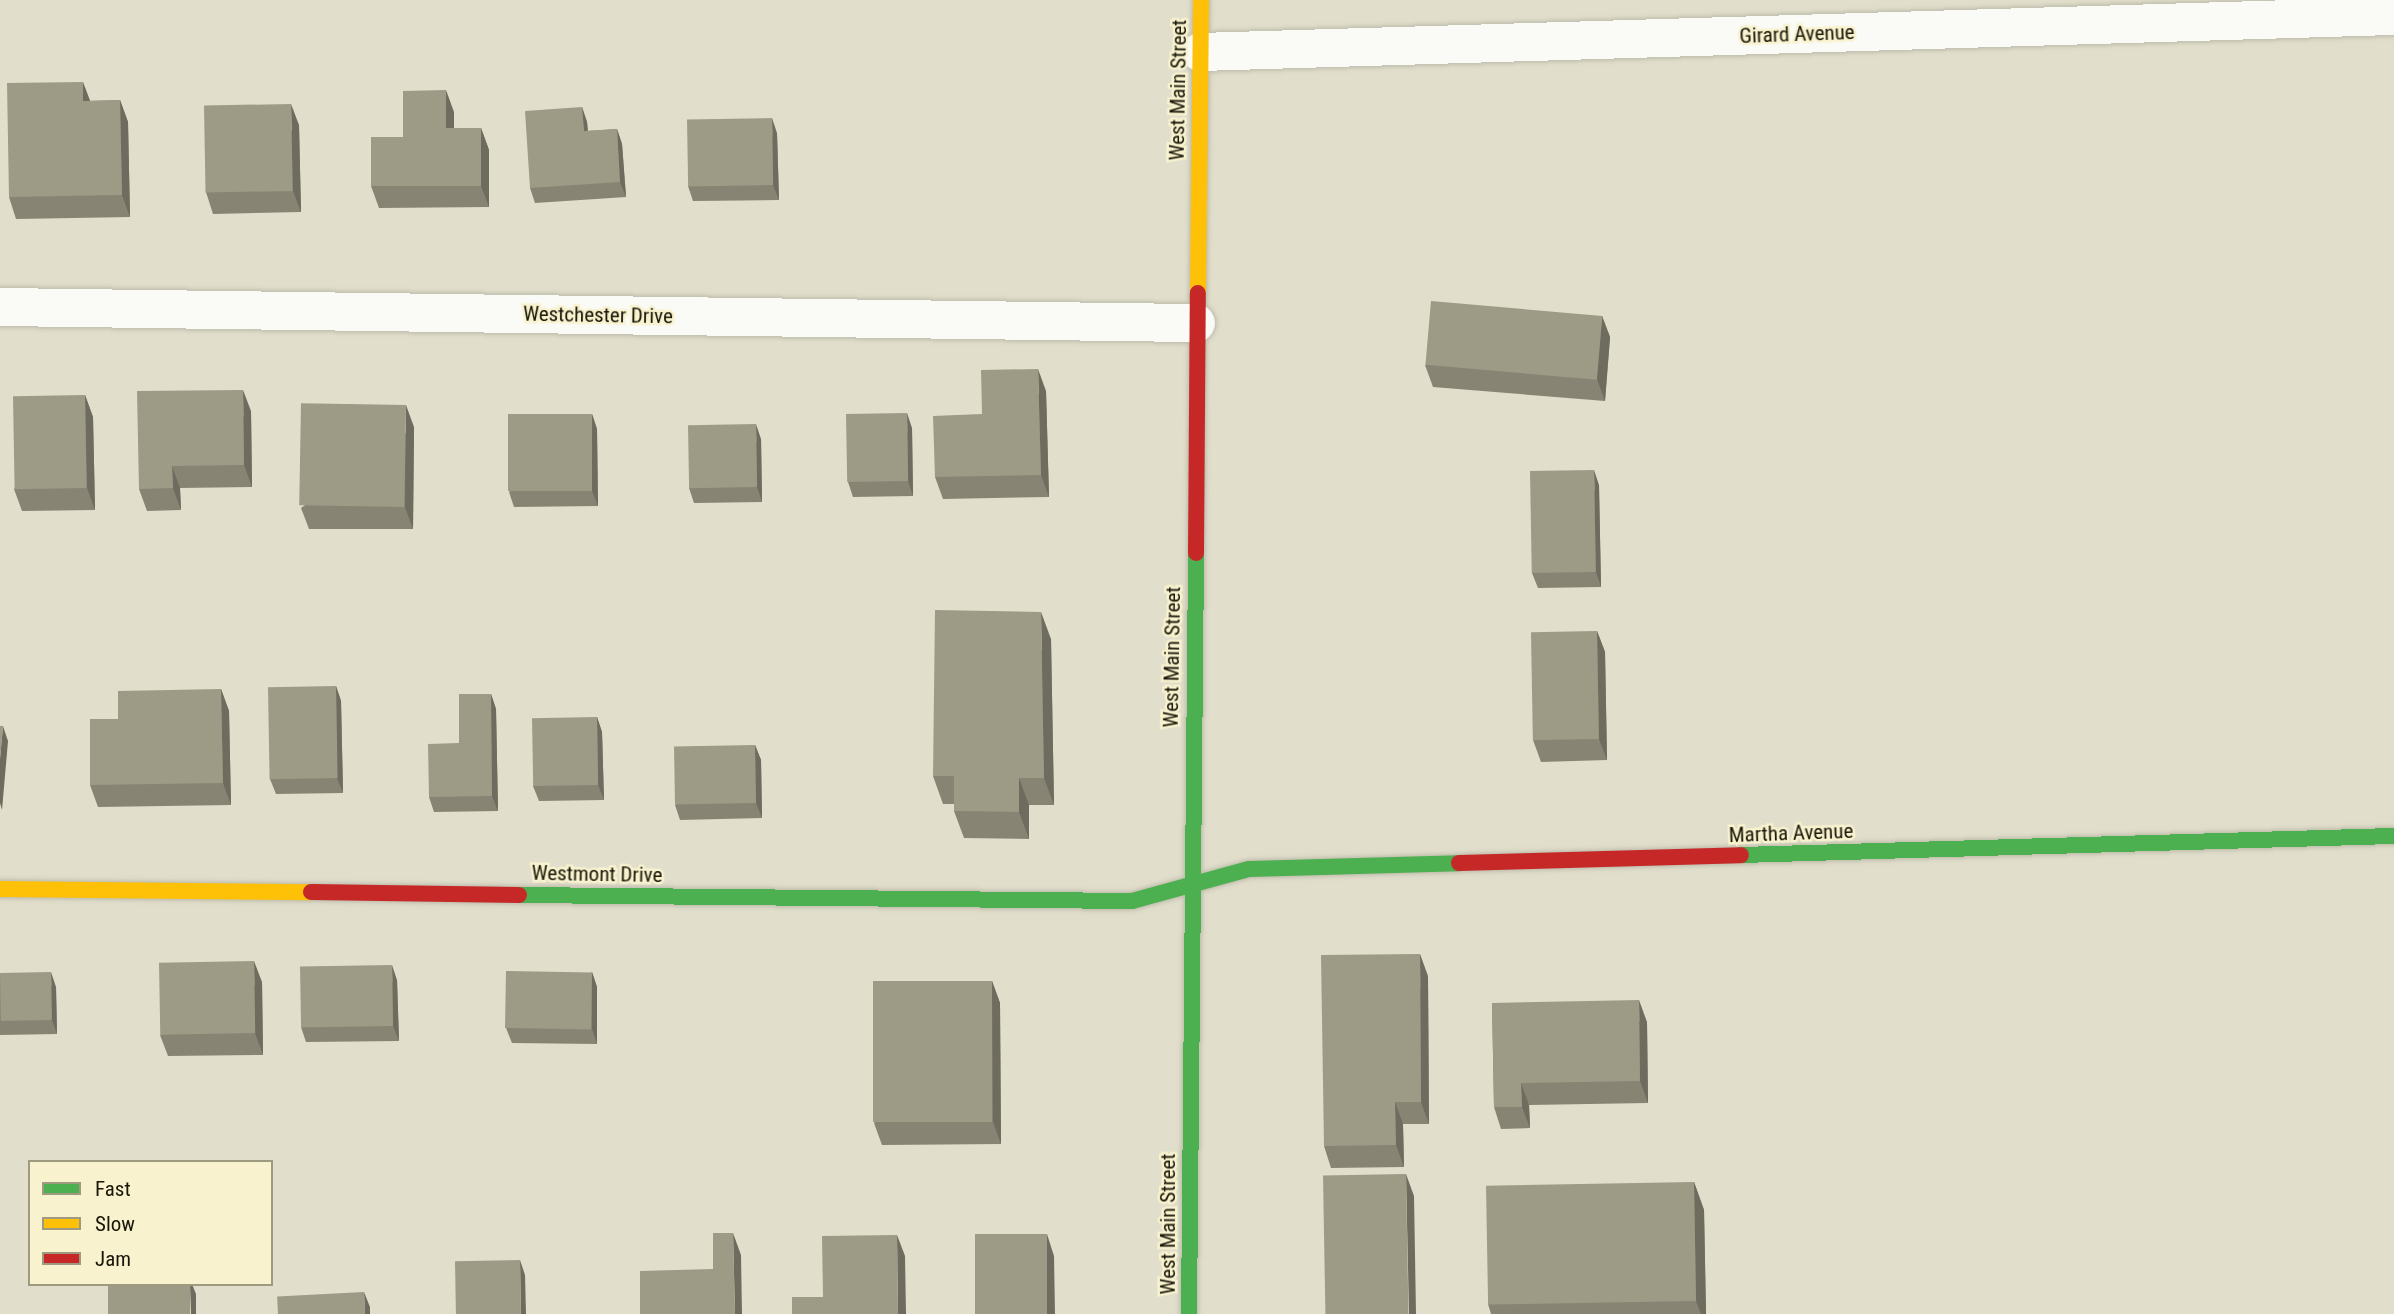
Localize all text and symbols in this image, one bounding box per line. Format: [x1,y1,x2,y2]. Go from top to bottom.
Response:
street label: West Main Street [1164,19,1192,161]
street label: Girard Avenue [1739,19,1855,49]
street label: Westchester Drive [523,301,673,329]
street label: West Main Street [1158,586,1186,728]
street label: Martha Avenue [1728,818,1854,848]
street label: Westmont Drive [531,860,663,888]
street label: West Main Street [1155,1153,1181,1295]
legend [28,1160,273,1286]
text: Fast [95,1177,131,1201]
text: Slow [95,1212,135,1236]
text: Jam [95,1247,131,1271]

